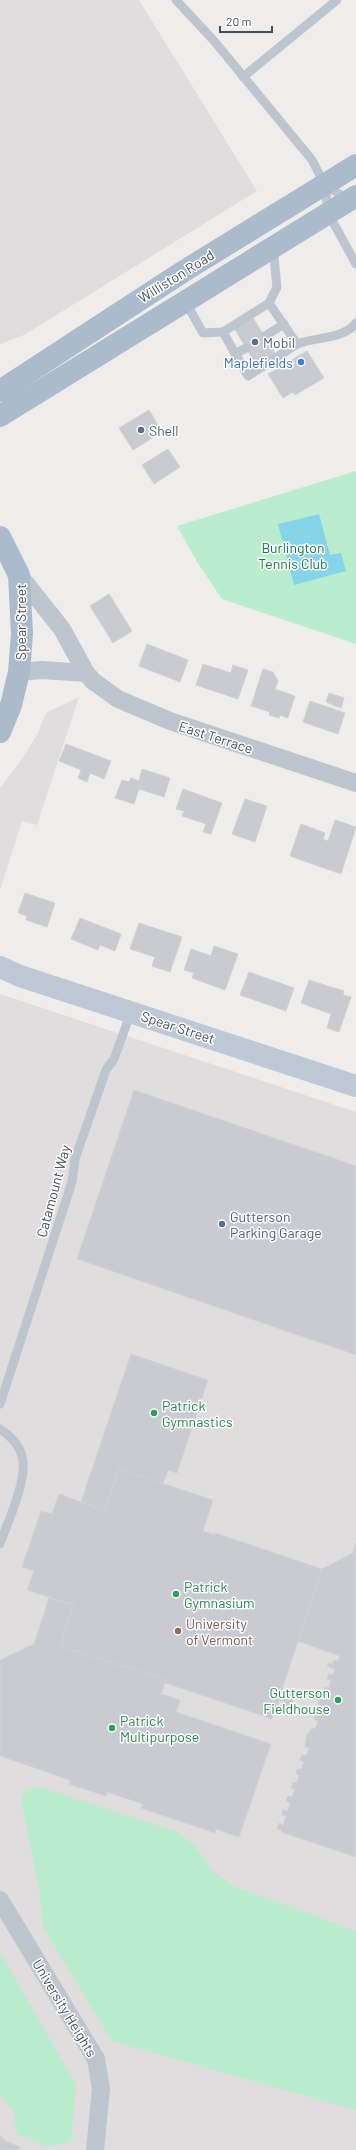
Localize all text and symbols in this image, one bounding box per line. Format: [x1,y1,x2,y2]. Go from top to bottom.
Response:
scale bar [220,8,272,34]
text: 20 m [226,14,252,28]
street label: Williston Road [135,246,217,306]
place label: Mobil [263,334,295,351]
marker: Mobil [250,337,260,347]
place label: Maplefields [224,354,293,371]
marker: Maplefields [296,357,306,367]
place label: Shell [149,422,179,439]
marker: Shell [136,425,146,435]
park label: Burlington Tennis Club [258,539,328,572]
street label: Spear Street [12,584,29,660]
street label: East Terrace [177,717,255,757]
street label: Spear Street [139,1007,217,1047]
street label: Catamount Way [33,1142,74,1239]
place label: Gutterson Parking Garage [230,1208,322,1241]
marker: Gutterson Parking Garage [217,1219,227,1229]
place label: Patrick Gymnastics [162,1397,233,1430]
marker: Patrick Gymnastics [149,1408,159,1418]
place label: Patrick Gymnasium [184,1578,255,1611]
marker: Patrick Gymnasium [171,1589,181,1599]
place label: University of Vermont [186,1615,253,1648]
marker: University of Vermont [173,1626,183,1636]
place label: Gutterson Fieldhouse [263,1684,330,1717]
marker: Gutterson Fieldhouse [333,1695,343,1705]
place label: Patrick Multipurpose [120,1712,199,1745]
marker: Patrick Multipurpose [107,1723,117,1733]
street label: University Heights [29,1956,101,2060]

